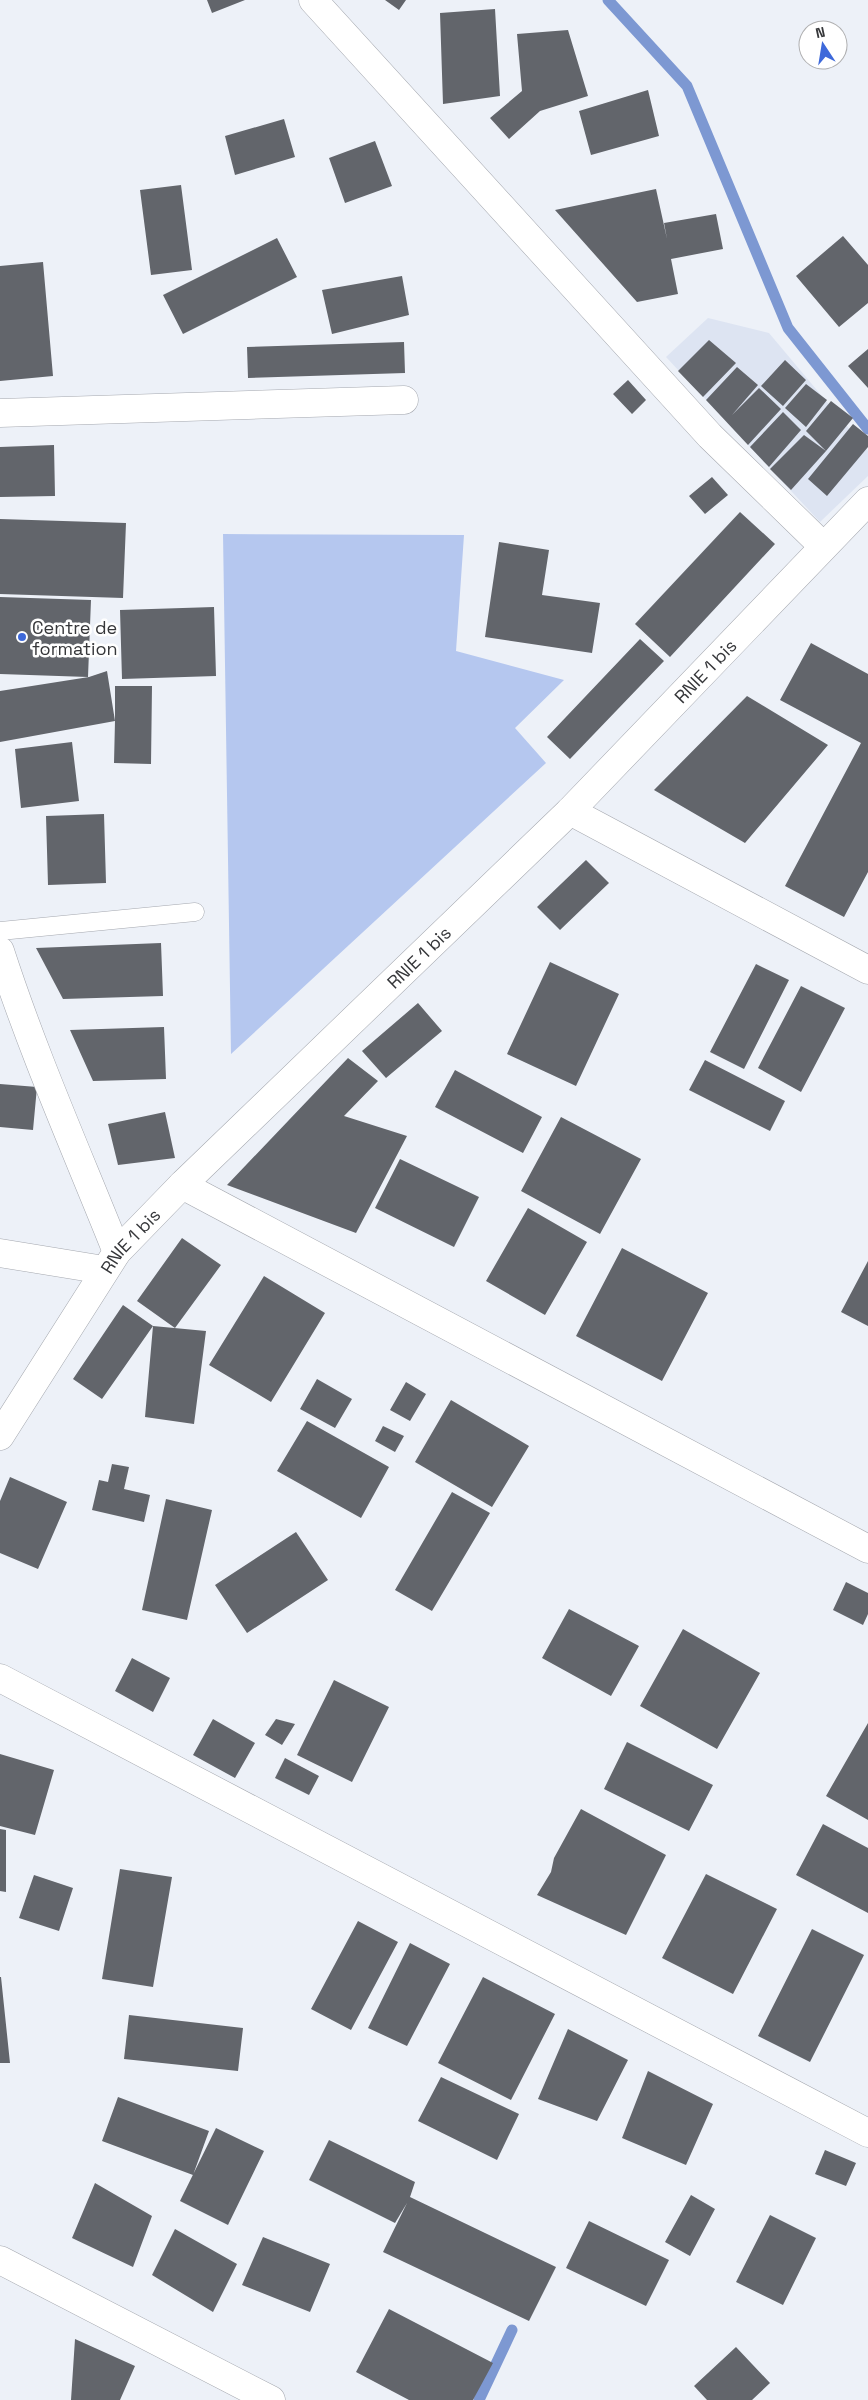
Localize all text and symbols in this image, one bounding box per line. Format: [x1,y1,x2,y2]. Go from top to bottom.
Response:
north arrow [798,20,848,70]
text: N [814,23,827,42]
place label: Centre de formation [32,616,118,660]
marker: Centre de formation [16,631,28,643]
street label: RNIE 1 bis [669,634,741,708]
street label: RNIE 1 bis [382,921,455,993]
street label: RNIE 1 bis [95,1203,165,1278]

